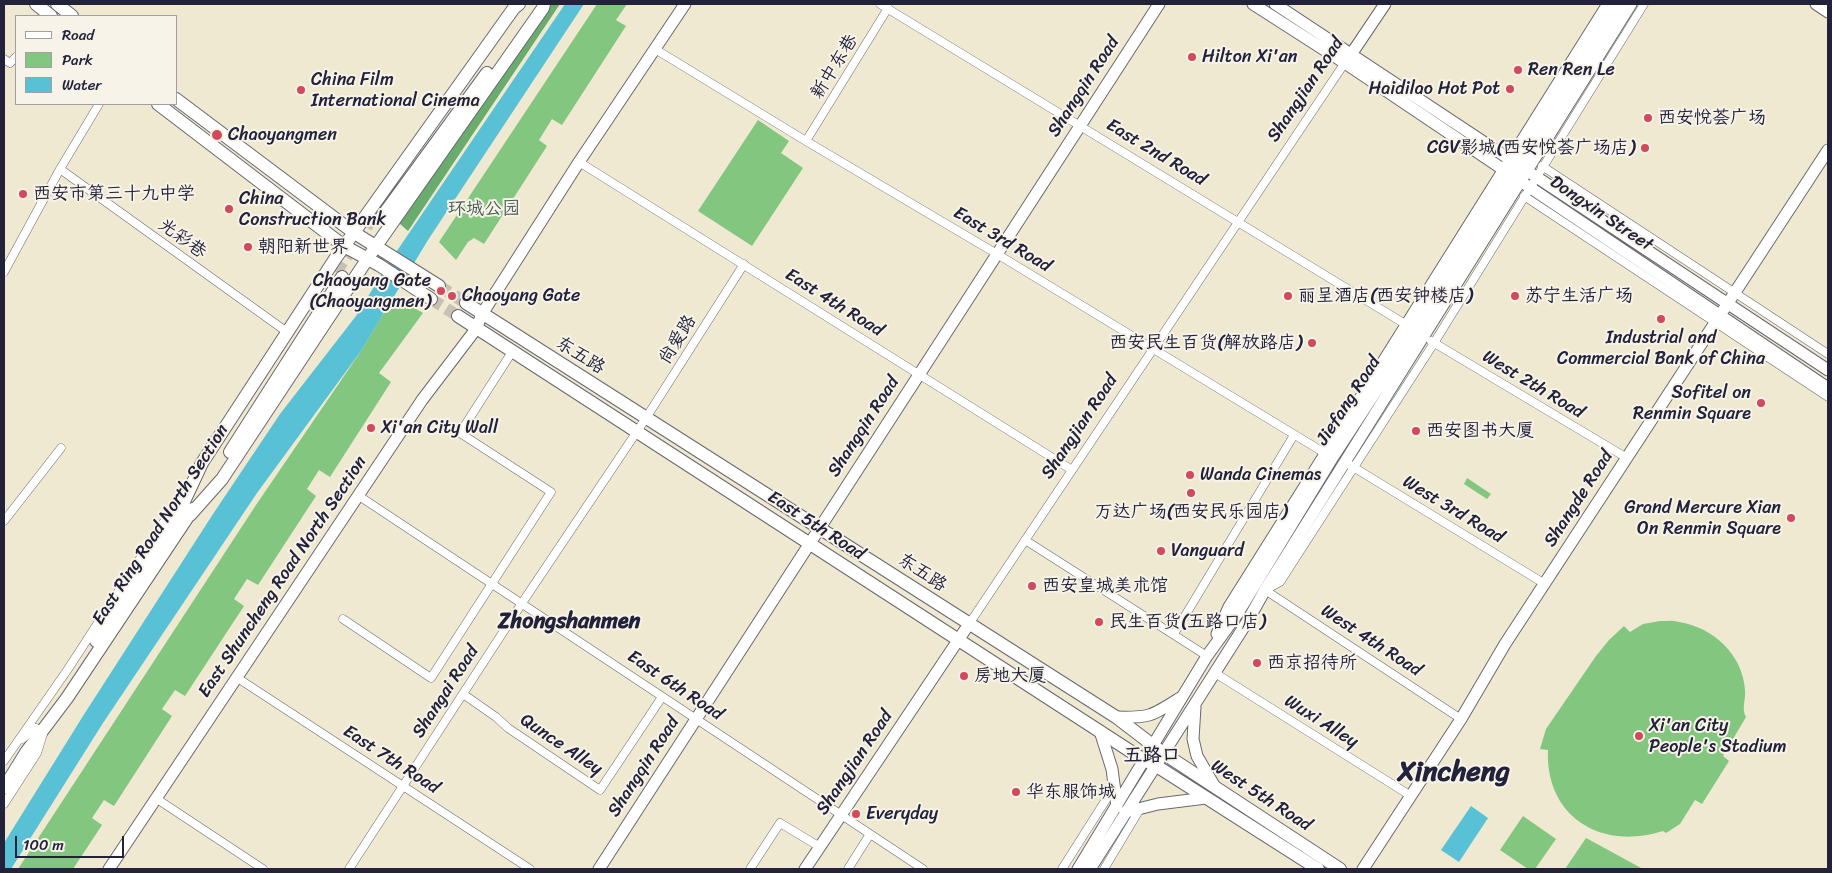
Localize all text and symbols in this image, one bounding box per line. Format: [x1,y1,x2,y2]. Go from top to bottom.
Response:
legend [15,15,178,105]
text: Road [62,22,94,48]
street label: 新中东巷 [807,31,863,103]
street label: Shangqin Road [1044,33,1124,141]
street label: Shangjian Road [1263,34,1349,146]
place label: Hilton Xi'an [1202,46,1298,68]
text: Park [62,47,93,73]
marker: Hilton Xi'an [1186,51,1198,63]
place label: Ren Ren Le [1528,59,1615,81]
marker: Ren Ren Le [1512,64,1524,76]
place label: China Film International Cinema [311,69,480,112]
text: Water [62,72,102,98]
place label: Haidilao Hot Pot [1368,78,1500,100]
marker: Haidilao Hot Pot [1504,83,1516,95]
marker: China Film International Cinema [295,84,307,96]
place label: 西安悦荟广场 [1658,107,1766,129]
marker: 西安悦荟广场 [1642,112,1654,124]
street label: East 2nd Road [1102,115,1210,191]
place label: Chaoyangmen [228,124,337,146]
marker: Chaoyangmen [210,128,224,142]
place label: CGV影城(西安悦荟广场店) [1427,137,1635,159]
marker: CGV影城(西安悦荟广场店) [1639,142,1651,154]
street label: Dongxin Street [1545,172,1657,256]
place label: 西安市第三十九中学 [33,183,195,205]
marker: 西安市第三十九中学 [17,188,29,200]
place label: China Construction Bank [239,188,386,230]
park label: 环城公园 [448,198,520,220]
street label: East 3rd Road [949,202,1055,278]
marker: China Construction Bank [223,203,235,215]
street label: 光彩巷 [154,214,210,264]
place label: 朝阳新世界 [258,236,348,258]
marker: 朝阳新世界 [242,241,254,253]
street label: East 4th Road [781,264,887,342]
place label: Chaoyang Gate (Chaoyangmen) [309,270,431,312]
marker: Chaoyang Gate (Chaoyangmen) [435,285,447,297]
place label: Chaoyang Gate [462,285,580,307]
place label: 丽呈酒店(西安钟楼店) [1298,285,1473,307]
place label: 苏宁生活广场 [1525,285,1633,307]
marker: Chaoyang Gate [446,290,458,302]
marker: 丽呈酒店(西安钟楼店) [1282,290,1294,302]
marker: 苏宁生活广场 [1509,290,1521,302]
street label: 尚爱路 [655,311,701,369]
marker: Industrial and Commercial Bank of China [1655,313,1667,325]
place label: Industrial and Commercial Bank of China [1557,327,1765,369]
place label: 西安民生百货(解放路店) [1109,332,1302,354]
street label: 东五路 [551,333,609,379]
marker: 西安民生百货(解放路店) [1306,337,1318,349]
street label: West 2th Road [1478,346,1588,424]
street label: Jiefang Road [1312,352,1386,450]
street label: Shangjian Road [1037,371,1123,483]
street label: Shangqin Road [824,373,904,481]
place label: Sofitel on Renmin Square [1633,382,1751,424]
marker: Sofitel on Renmin Square [1755,397,1767,409]
place label: Xi'an City Wall [381,417,498,439]
place label: 西安图书大厦 [1426,420,1534,442]
street label: East Ring Road North Section [88,421,234,629]
marker: Xi'an City Wall [365,422,377,434]
marker: 西安图书大厦 [1410,425,1422,437]
street label: Shangde Road [1540,447,1618,551]
street label: East Shuncheng Road North Section [194,452,372,702]
place label: Wanda Cinemas [1200,464,1321,486]
marker: Wanda Cinemas [1184,469,1196,481]
street label: West 3rd Road [1399,471,1507,549]
street label: East 5th Road [763,487,869,565]
marker: 万达广场(西安民乐园店) [1185,487,1197,499]
place label: Grand Mercure Xian On Renmin Square [1624,497,1781,540]
place label: 万达广场(西安民乐园店) [1095,501,1287,523]
marker: Grand Mercure Xian On Renmin Square [1785,512,1797,524]
place label: Vanguard [1171,540,1244,562]
marker: Vanguard [1155,545,1167,557]
street label: 东五路 [893,549,951,597]
place label: 西安皇城美术馆 [1042,575,1168,597]
marker: 西安皇城美术馆 [1026,580,1038,592]
street label: West 4th Road [1317,600,1425,682]
district label: Zhongshanmen [498,609,640,635]
place label: 民生百货(五路口店) [1109,611,1266,633]
marker: 民生百货(五路口店) [1093,616,1105,628]
street label: Shangai Road [408,642,484,742]
street label: East 6th Road [623,646,727,726]
place label: 西京招待所 [1267,652,1357,674]
marker: 西京招待所 [1251,657,1263,669]
place label: 房地大厦 [974,665,1046,687]
marker: 房地大厦 [958,670,970,682]
street label: Wuxi Alley [1280,691,1362,753]
street label: Shangjian Road [812,707,898,819]
street label: Qunce Alley [516,710,606,780]
street label: Shangqin Road [604,713,684,821]
place label: Xi'an City People's Stadium [1649,715,1787,758]
street label: East 7th Road [339,721,443,799]
marker: Xi'an City People's Stadium [1633,730,1645,742]
district label: 五路口 [1124,745,1180,767]
street label: West 5th Road [1207,755,1315,837]
district label: Xincheng [1398,756,1510,790]
place label: 华东服饰城 [1026,781,1116,803]
marker: 华东服饰城 [1010,786,1022,798]
place label: Everyday [866,803,938,825]
marker: Everyday [850,808,862,820]
scale bar [18,826,126,858]
text: 100 m [23,832,64,858]

